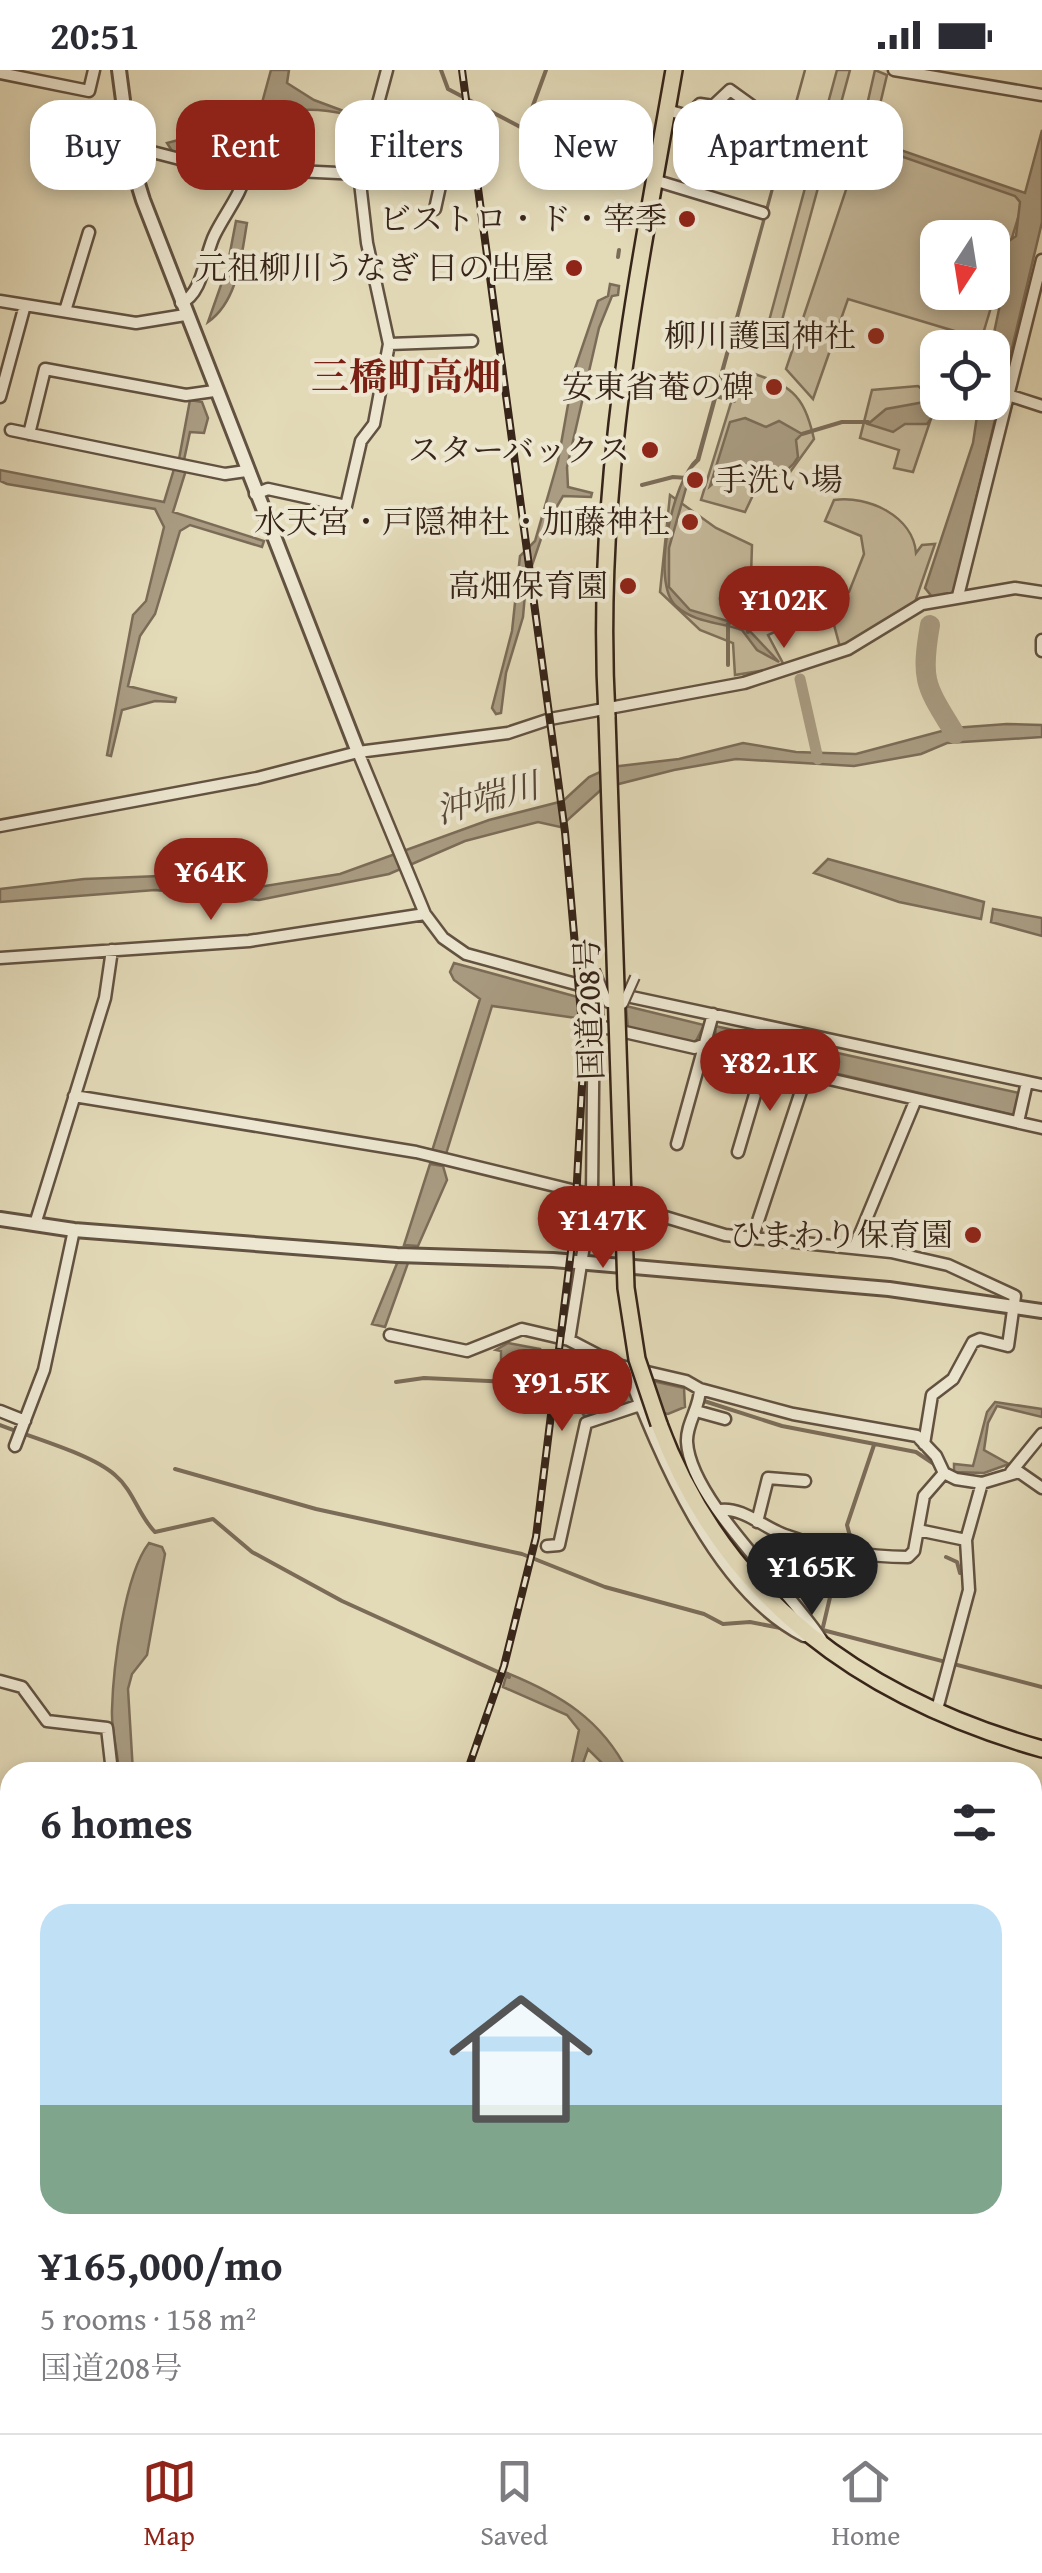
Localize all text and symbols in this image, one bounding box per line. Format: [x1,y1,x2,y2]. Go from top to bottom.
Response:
text: 20:51 [50,7,140,63]
chip: Buy [30,100,156,190]
chip: Rent [176,100,315,190]
chip: Filters [335,100,499,190]
chip: New [519,100,653,190]
chip: Apartment [673,100,903,190]
place label: ビストロ・ド・宰季 [379,195,667,242]
marker: ビストロ・ド・宰季 [676,208,698,230]
north arrow [920,220,1010,310]
map controls [920,220,1010,420]
place label: 元祖柳川うなぎ 日の出屋 [195,244,554,291]
marker: 元祖柳川うなぎ 日の出屋 [563,257,585,279]
place label: 柳川護国神社 [664,312,856,359]
marker: 柳川護国神社 [865,325,887,347]
button: locate [920,330,1010,420]
district label: 三橋町高畑 [311,348,501,404]
place label: 安東省菴の碑 [562,363,754,410]
marker: 安東省菴の碑 [763,376,785,398]
place label: スターバックス [408,426,630,473]
marker: スターバックス [639,439,661,461]
place label: 手洗い場 [715,456,843,503]
marker: 手洗い場 [684,469,706,491]
place label: 水天宮・戸隠神社・加藤神社 [254,498,670,545]
marker: 水天宮・戸隠神社・加藤神社 [679,511,701,533]
place label: 高畑保育園 [448,562,608,609]
pin: ¥102K [714,566,854,651]
marker: 高畑保育園 [617,575,639,597]
text: ¥102K [741,575,827,622]
water label: 沖端川 [430,758,548,836]
pin: ¥64K [152,838,270,923]
text: ¥64K [176,847,246,894]
street label: 国道208号 [563,937,614,1081]
pin: ¥82.1K [689,1029,851,1114]
text: ¥82.1K [722,1038,818,1085]
pin: ¥147K [533,1186,673,1271]
text: ¥147K [560,1195,646,1242]
place label: ひまわり保育園 [729,1211,953,1258]
marker: ひまわり保育園 [962,1224,984,1246]
pin: ¥91.5K [481,1349,643,1434]
text: ¥91.5K [514,1358,610,1405]
pin: ¥165K [742,1533,882,1618]
text: ¥165K [769,1542,855,1589]
text: 6 homes [40,1792,193,1853]
icon: filters [947,1795,1002,1850]
icon: home [431,1969,611,2149]
text: ¥165,000/mo [40,2234,283,2295]
text: 5 rooms · 158 m² [40,2295,256,2342]
text: 国道208号 [40,2344,182,2391]
tab: Map [142,2454,197,2555]
tab: Saved [480,2454,548,2555]
tab: Home [831,2454,900,2555]

